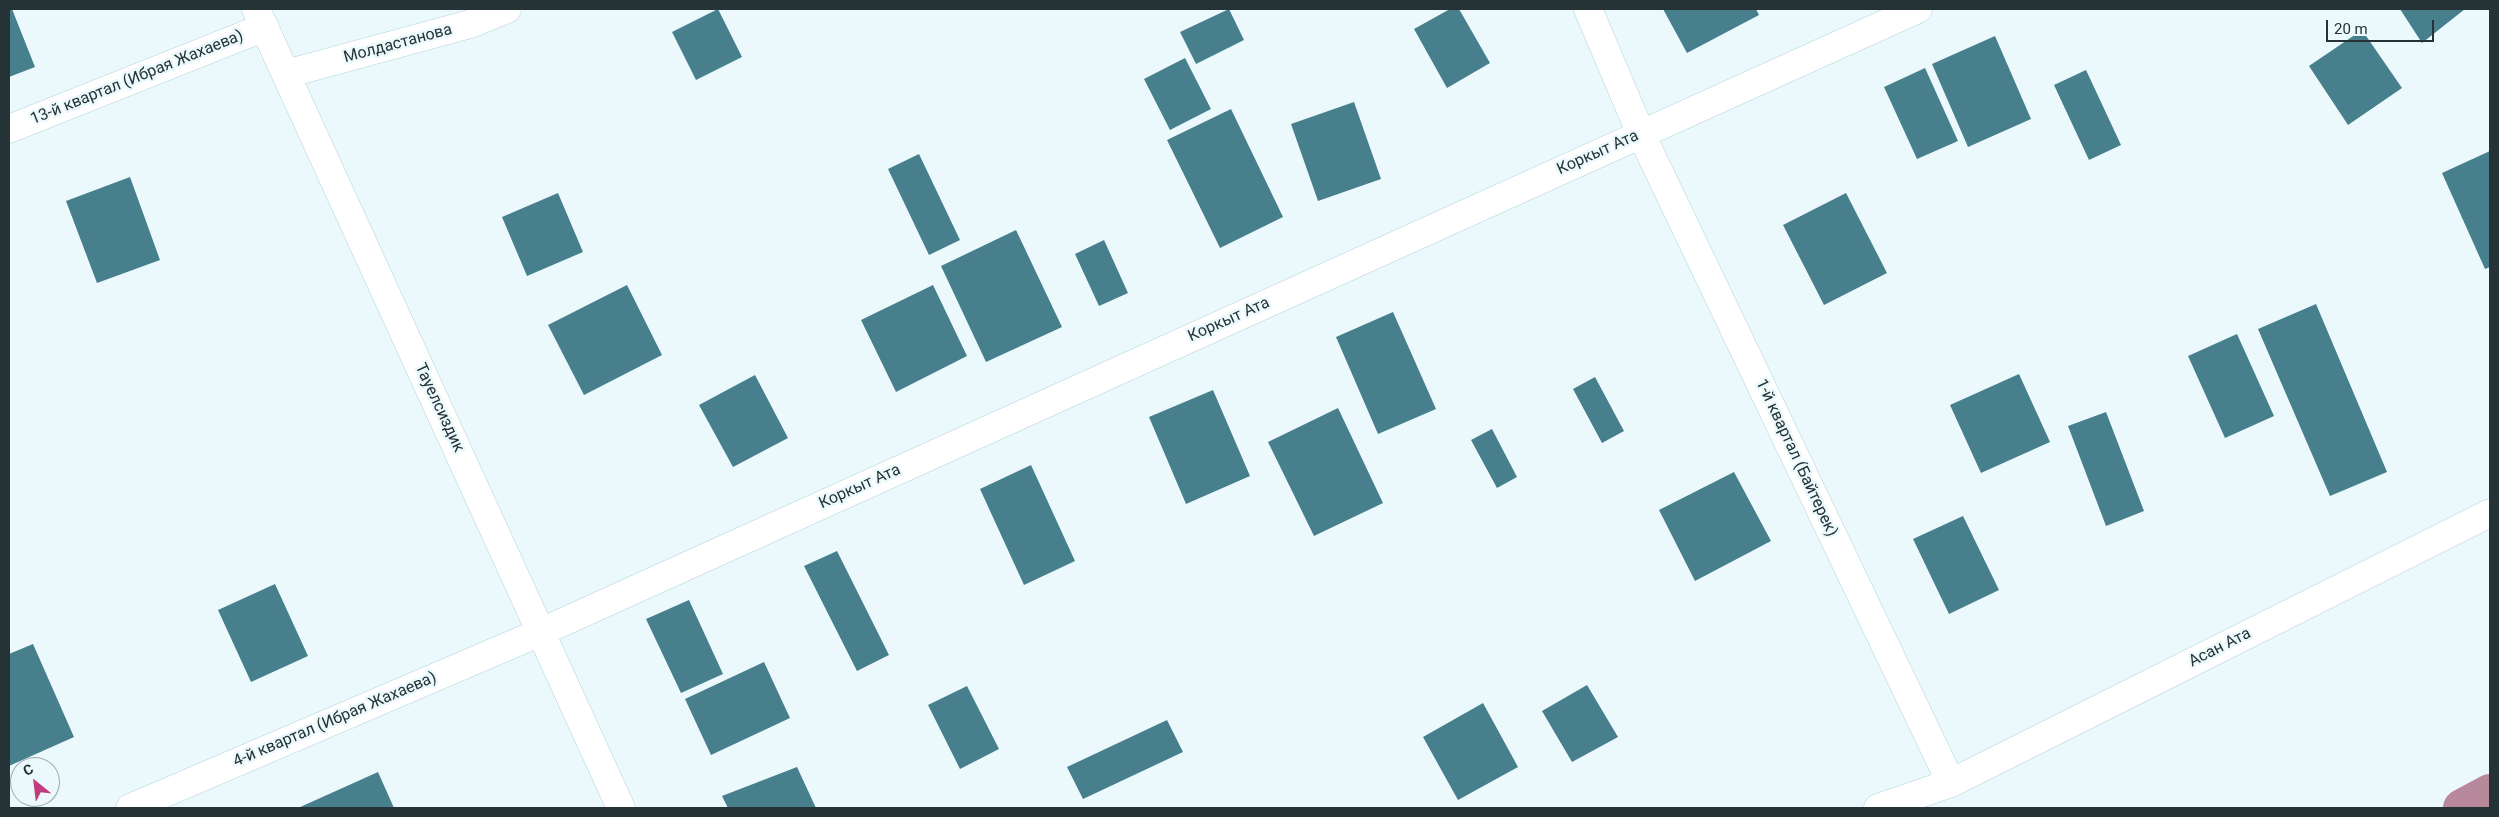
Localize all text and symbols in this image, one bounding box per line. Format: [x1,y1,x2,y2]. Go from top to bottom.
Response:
scale bar [2329,10,2436,42]
street label: Молдастанова [342,20,454,68]
text: 20 m [2334,20,2368,38]
street label: 13-й квартал (Ибрая Жахаева) [28,26,246,130]
street label: Коркыт Ата [1554,126,1642,180]
street label: Коркыт Ата [1185,293,1273,347]
street label: Тауелсиздик [410,361,468,455]
street label: 1-й квартал (Байтерек) [1751,376,1841,540]
street label: Коркыт Ата [816,460,904,514]
street label: Асан Ата [2186,624,2254,672]
street label: 4-й квартал (Ибрая Жахаева) [231,668,439,772]
north arrow [10,757,60,807]
text: С [20,761,36,779]

